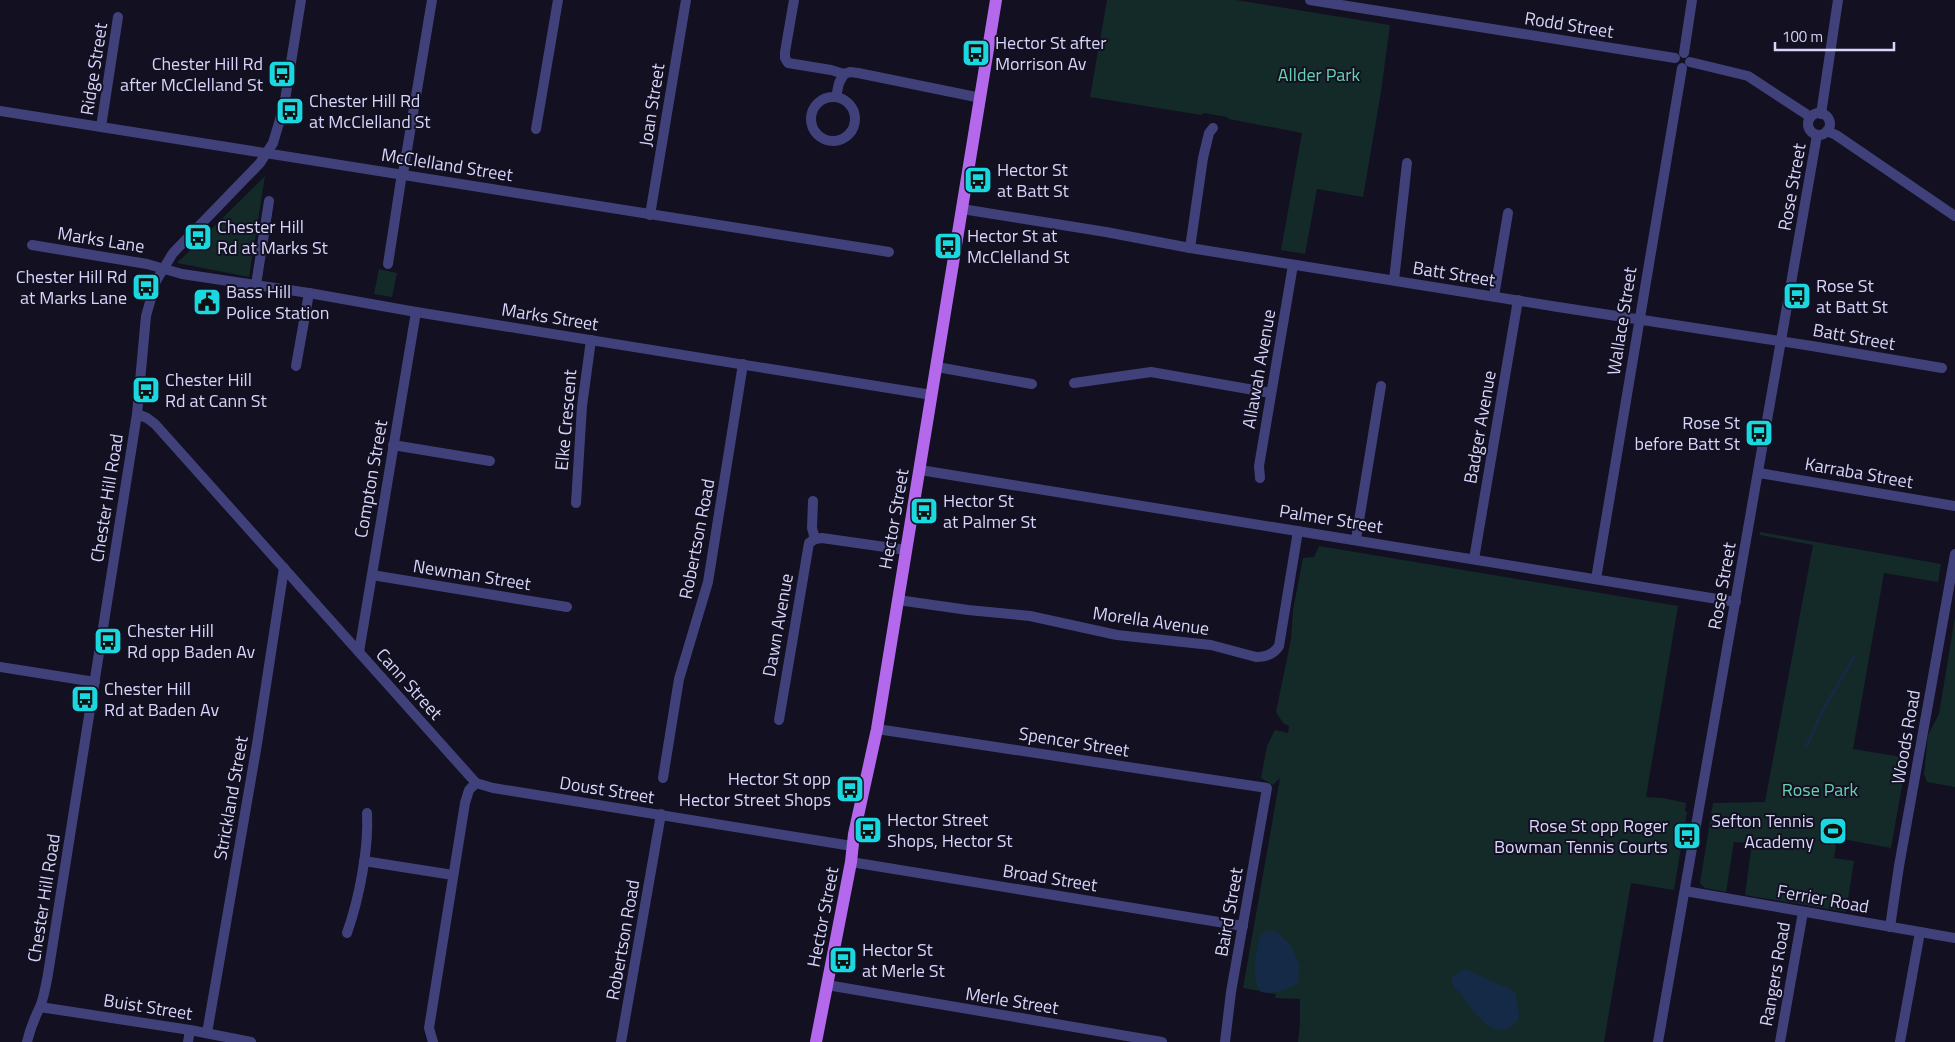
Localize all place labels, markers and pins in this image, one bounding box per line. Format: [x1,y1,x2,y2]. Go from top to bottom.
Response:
place label: Hector St after Morrison Av [995,29,1107,77]
bus stop icon: Hector St after Morrison Av [961,38,991,68]
place label: Chester Hill Rd after McClelland St [120,50,264,98]
bus stop icon: Chester Hill Rd after McClelland St [267,59,297,89]
place label: Chester Hill Rd at McClelland St [309,87,431,135]
bus stop icon: Chester Hill Rd at McClelland St [275,96,305,126]
place label: Hector St at Batt St [997,156,1070,204]
bus stop icon: Hector St at Batt St [963,165,993,195]
place label: Chester Hill Rd at Marks St [217,213,329,261]
bus stop icon: Chester Hill Rd at Marks St [183,222,213,252]
place label: Hector St at McClelland St [967,222,1070,270]
bus stop icon: Hector St at McClelland St [933,231,963,261]
place label: Chester Hill Rd at Marks Lane [16,263,127,311]
bus stop icon: Chester Hill Rd at Marks Lane [131,272,161,302]
place label: Rose St at Batt St [1816,272,1889,320]
place label: Bass Hill Police Station [226,278,329,326]
bus stop icon: Rose St at Batt St [1782,281,1812,311]
public building icon: Bass Hill Police Station [192,287,222,317]
place label: Chester Hill Rd at Cann St [165,366,267,414]
bus stop icon: Chester Hill Rd at Cann St [131,375,161,405]
place label: Rose St before Batt St [1634,409,1741,457]
bus stop icon: Rose St before Batt St [1744,418,1774,448]
place label: Hector St at Palmer St [943,487,1037,535]
bus stop icon: Hector St at Palmer St [909,496,939,526]
place label: Chester Hill Rd opp Baden Av [127,617,256,665]
bus stop icon: Chester Hill Rd opp Baden Av [93,626,123,656]
place label: Chester Hill Rd at Baden Av [104,675,219,723]
bus stop icon: Chester Hill Rd at Baden Av [70,684,100,714]
place label: Hector St opp Hector Street Shops [679,765,831,813]
bus stop icon: Hector St opp Hector Street Shops [835,774,865,804]
place label: Hector Street Shops, Hector St [887,806,1013,854]
place label: Sefton Tennis Academy [1711,807,1814,855]
place label: Rose St opp Roger Bowman Tennis Courts [1494,812,1668,860]
bus stop icon: Hector Street Shops, Hector St [853,815,883,845]
sports icon: Sefton Tennis Academy [1818,816,1848,846]
bus stop icon: Rose St opp Roger Bowman Tennis Courts [1672,821,1702,851]
place label: Hector St at Merle St [862,936,945,984]
bus stop icon: Hector St at Merle St [828,945,858,975]

